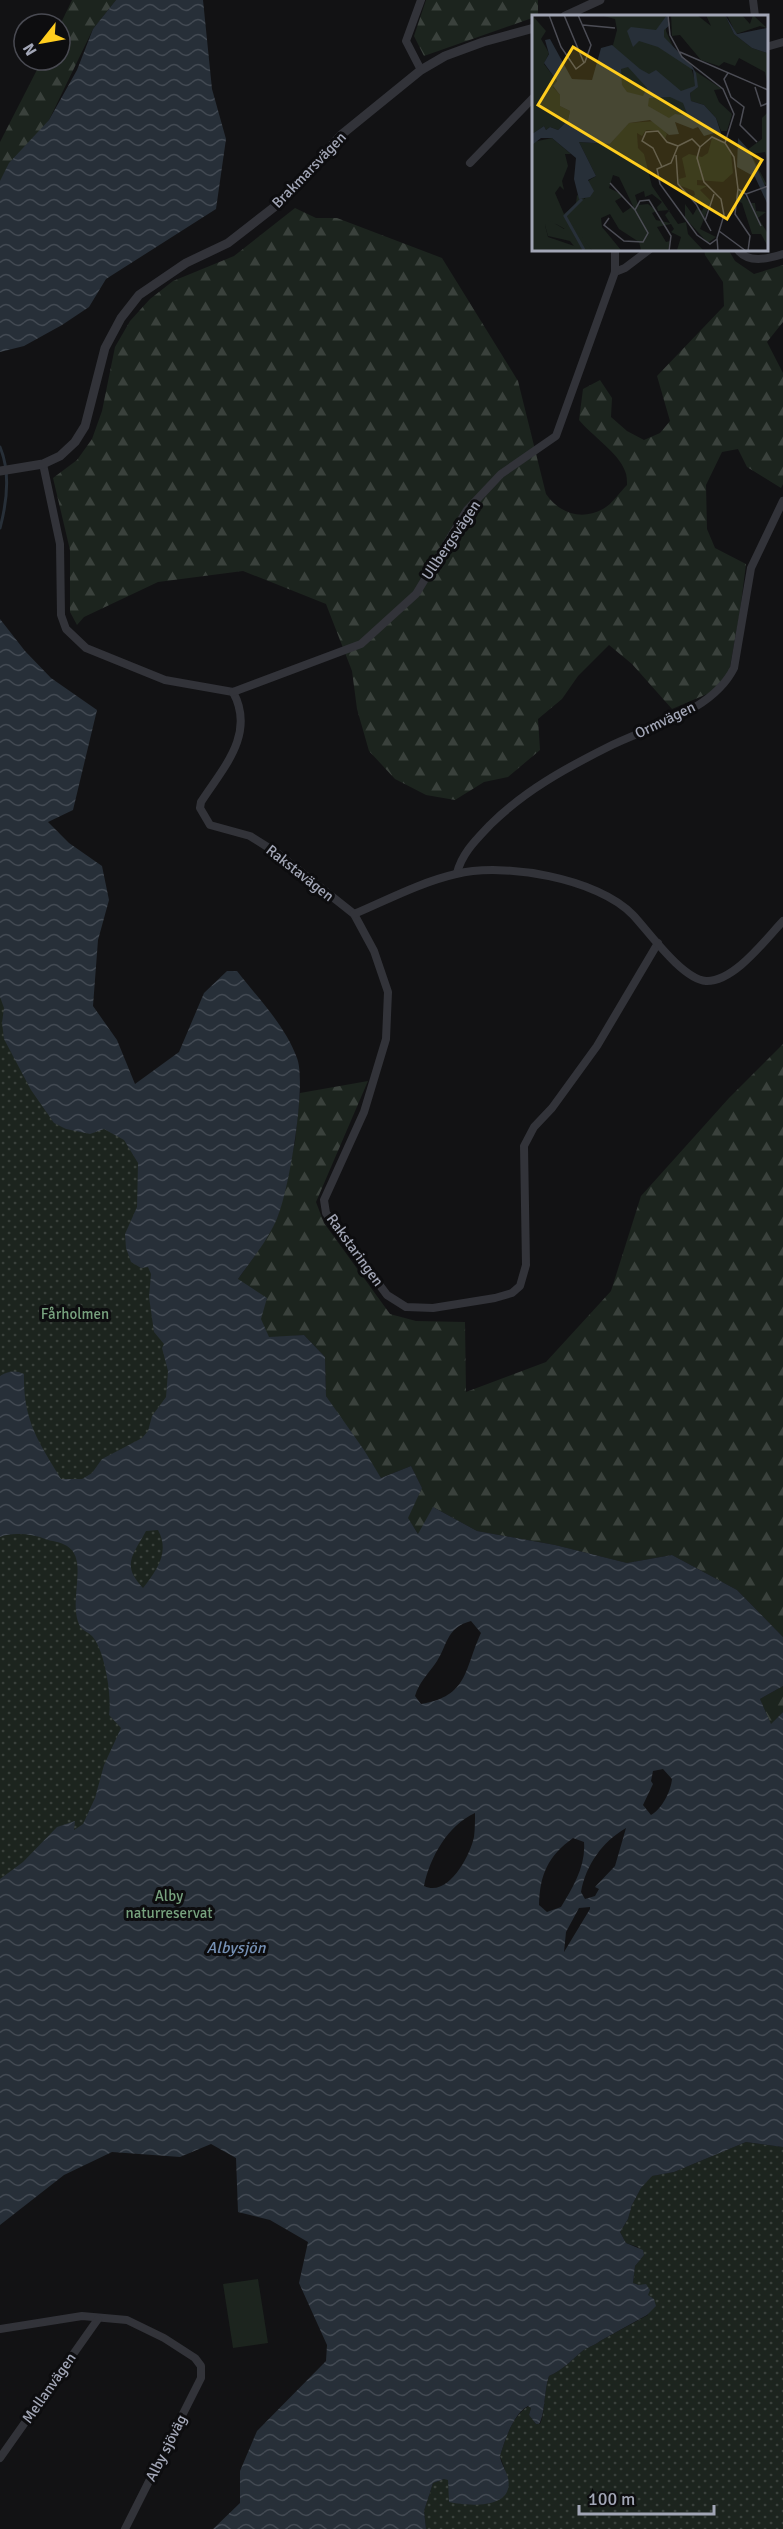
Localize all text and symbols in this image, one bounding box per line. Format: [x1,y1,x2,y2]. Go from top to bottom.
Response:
north arrow [12,12,72,72]
inset map [532,15,768,250]
text: N [19,39,41,59]
street label: Brakmarsvägen [268,128,350,212]
street label: Ullbergsvägen [418,497,484,583]
street label: Ormvägen [632,698,698,742]
street label: Rakstavägen [262,841,338,905]
street label: Rakstaringen [323,1210,387,1290]
park label: Fårholmen [41,1305,109,1323]
park label: Alby naturreservat [126,1887,212,1922]
water label: Albysjön [207,1938,267,1958]
street label: Mellanvägen [18,2349,80,2427]
street label: Alby sjöväg [142,2412,190,2484]
scale bar [579,2478,714,2516]
text: 100 m [588,2488,635,2510]

